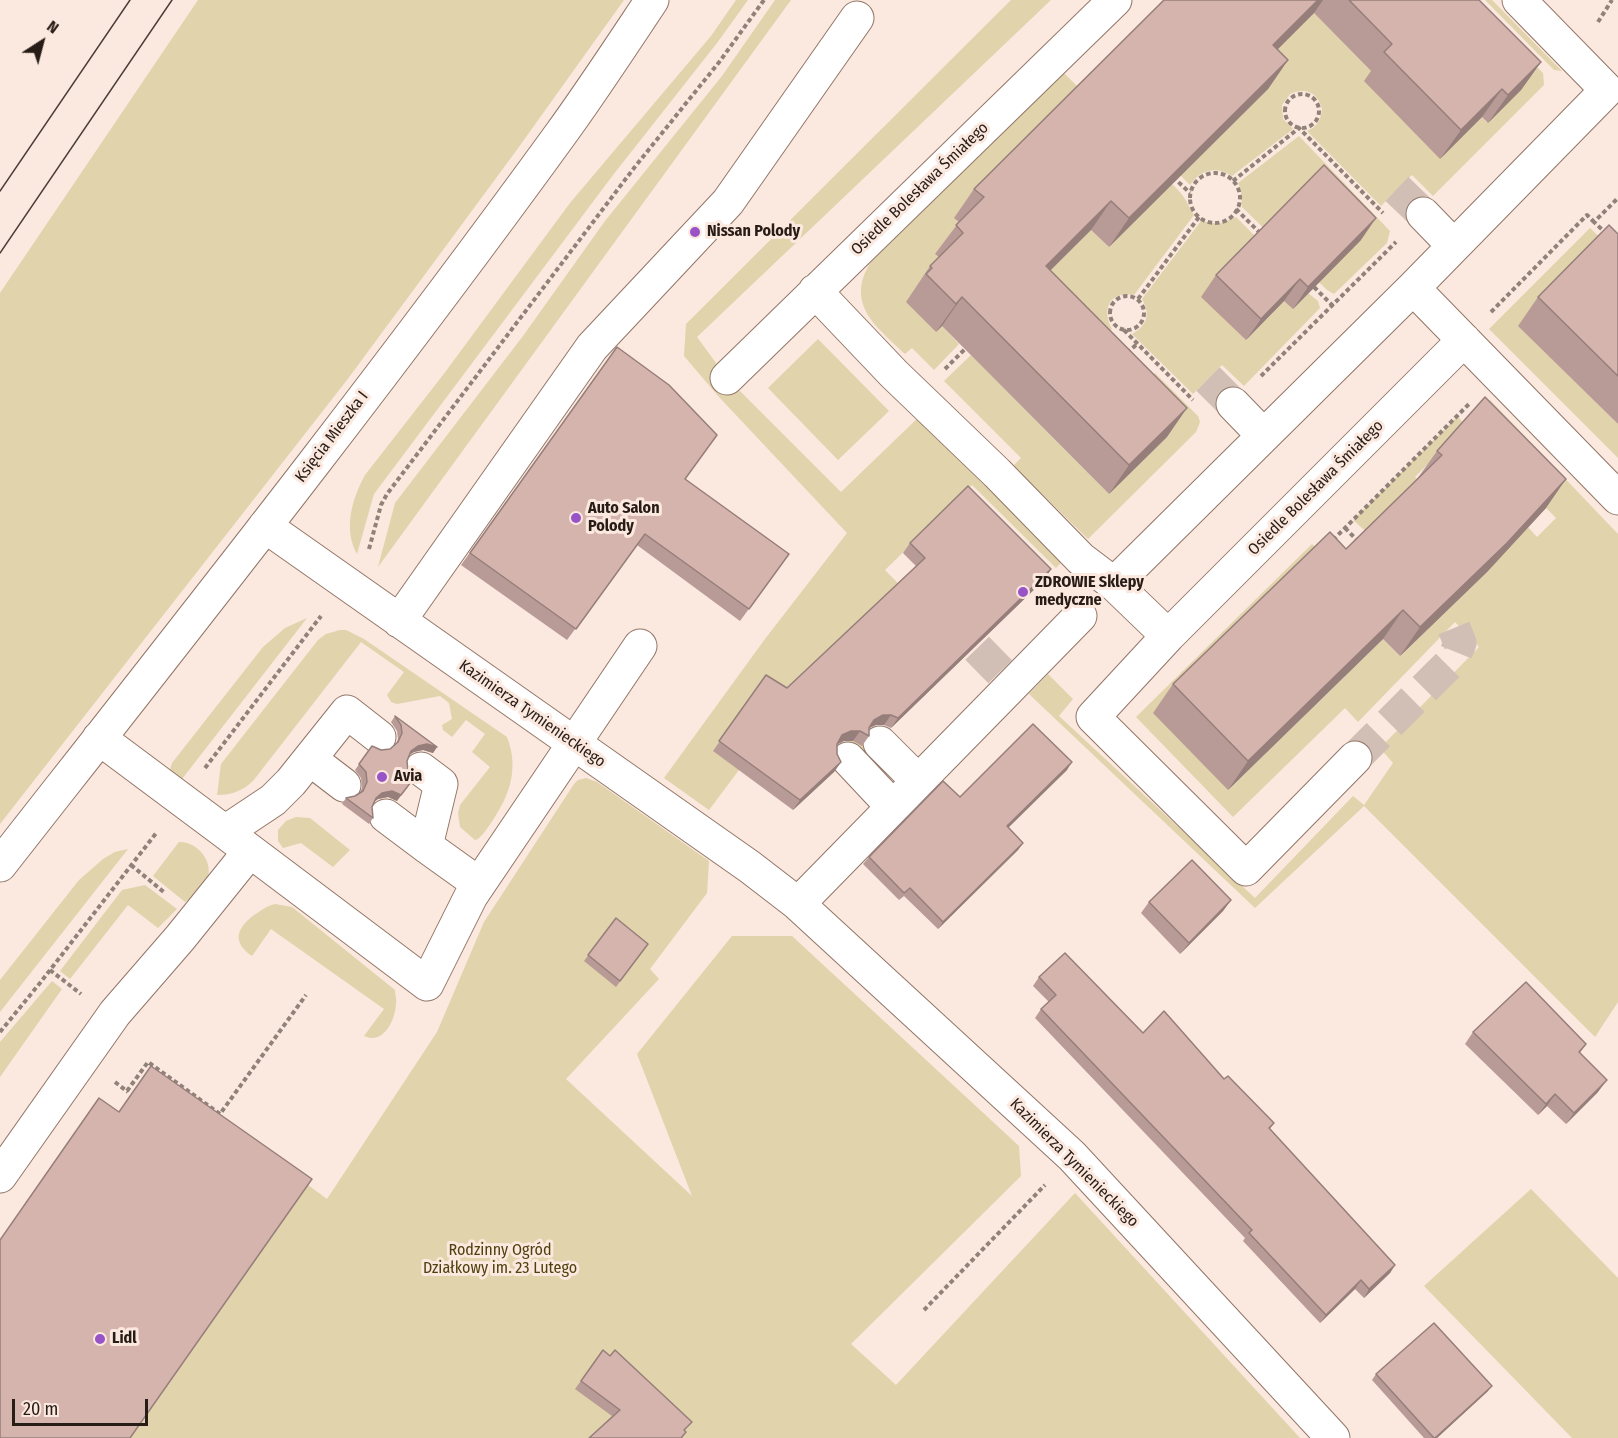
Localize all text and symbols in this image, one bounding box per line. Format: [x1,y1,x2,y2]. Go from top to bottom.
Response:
north arrow [12,12,72,72]
text: N [43,17,62,38]
street label: Osiedle Bolesława Śmiałego [847,118,993,260]
place label: Nissan Polody [707,222,800,242]
marker: Nissan Polody [688,225,702,239]
street label: Księcia Mieszka I [291,388,373,486]
street label: Osiedle Bolesława Śmiałego [1244,416,1388,560]
place label: Auto Salon Polody [588,499,660,537]
marker: Auto Salon Polody [569,511,583,525]
place label: ZDROWIE Sklepy medyczne [1035,573,1144,611]
marker: ZDROWIE Sklepy medyczne [1016,585,1030,599]
street label: Kazimierza Tymienieckiego [455,656,609,772]
place label: Avia [394,767,422,787]
marker: Avia [375,770,389,784]
street label: Kazimierza Tymienieckiego [1006,1095,1142,1231]
park label: Rodzinny Ogród Działkowy im. 23 Lutego [423,1241,577,1279]
place label: Lidl [112,1329,137,1349]
marker: Lidl [93,1332,107,1346]
scale bar [15,1387,152,1425]
text: 20 m [23,1398,58,1420]

